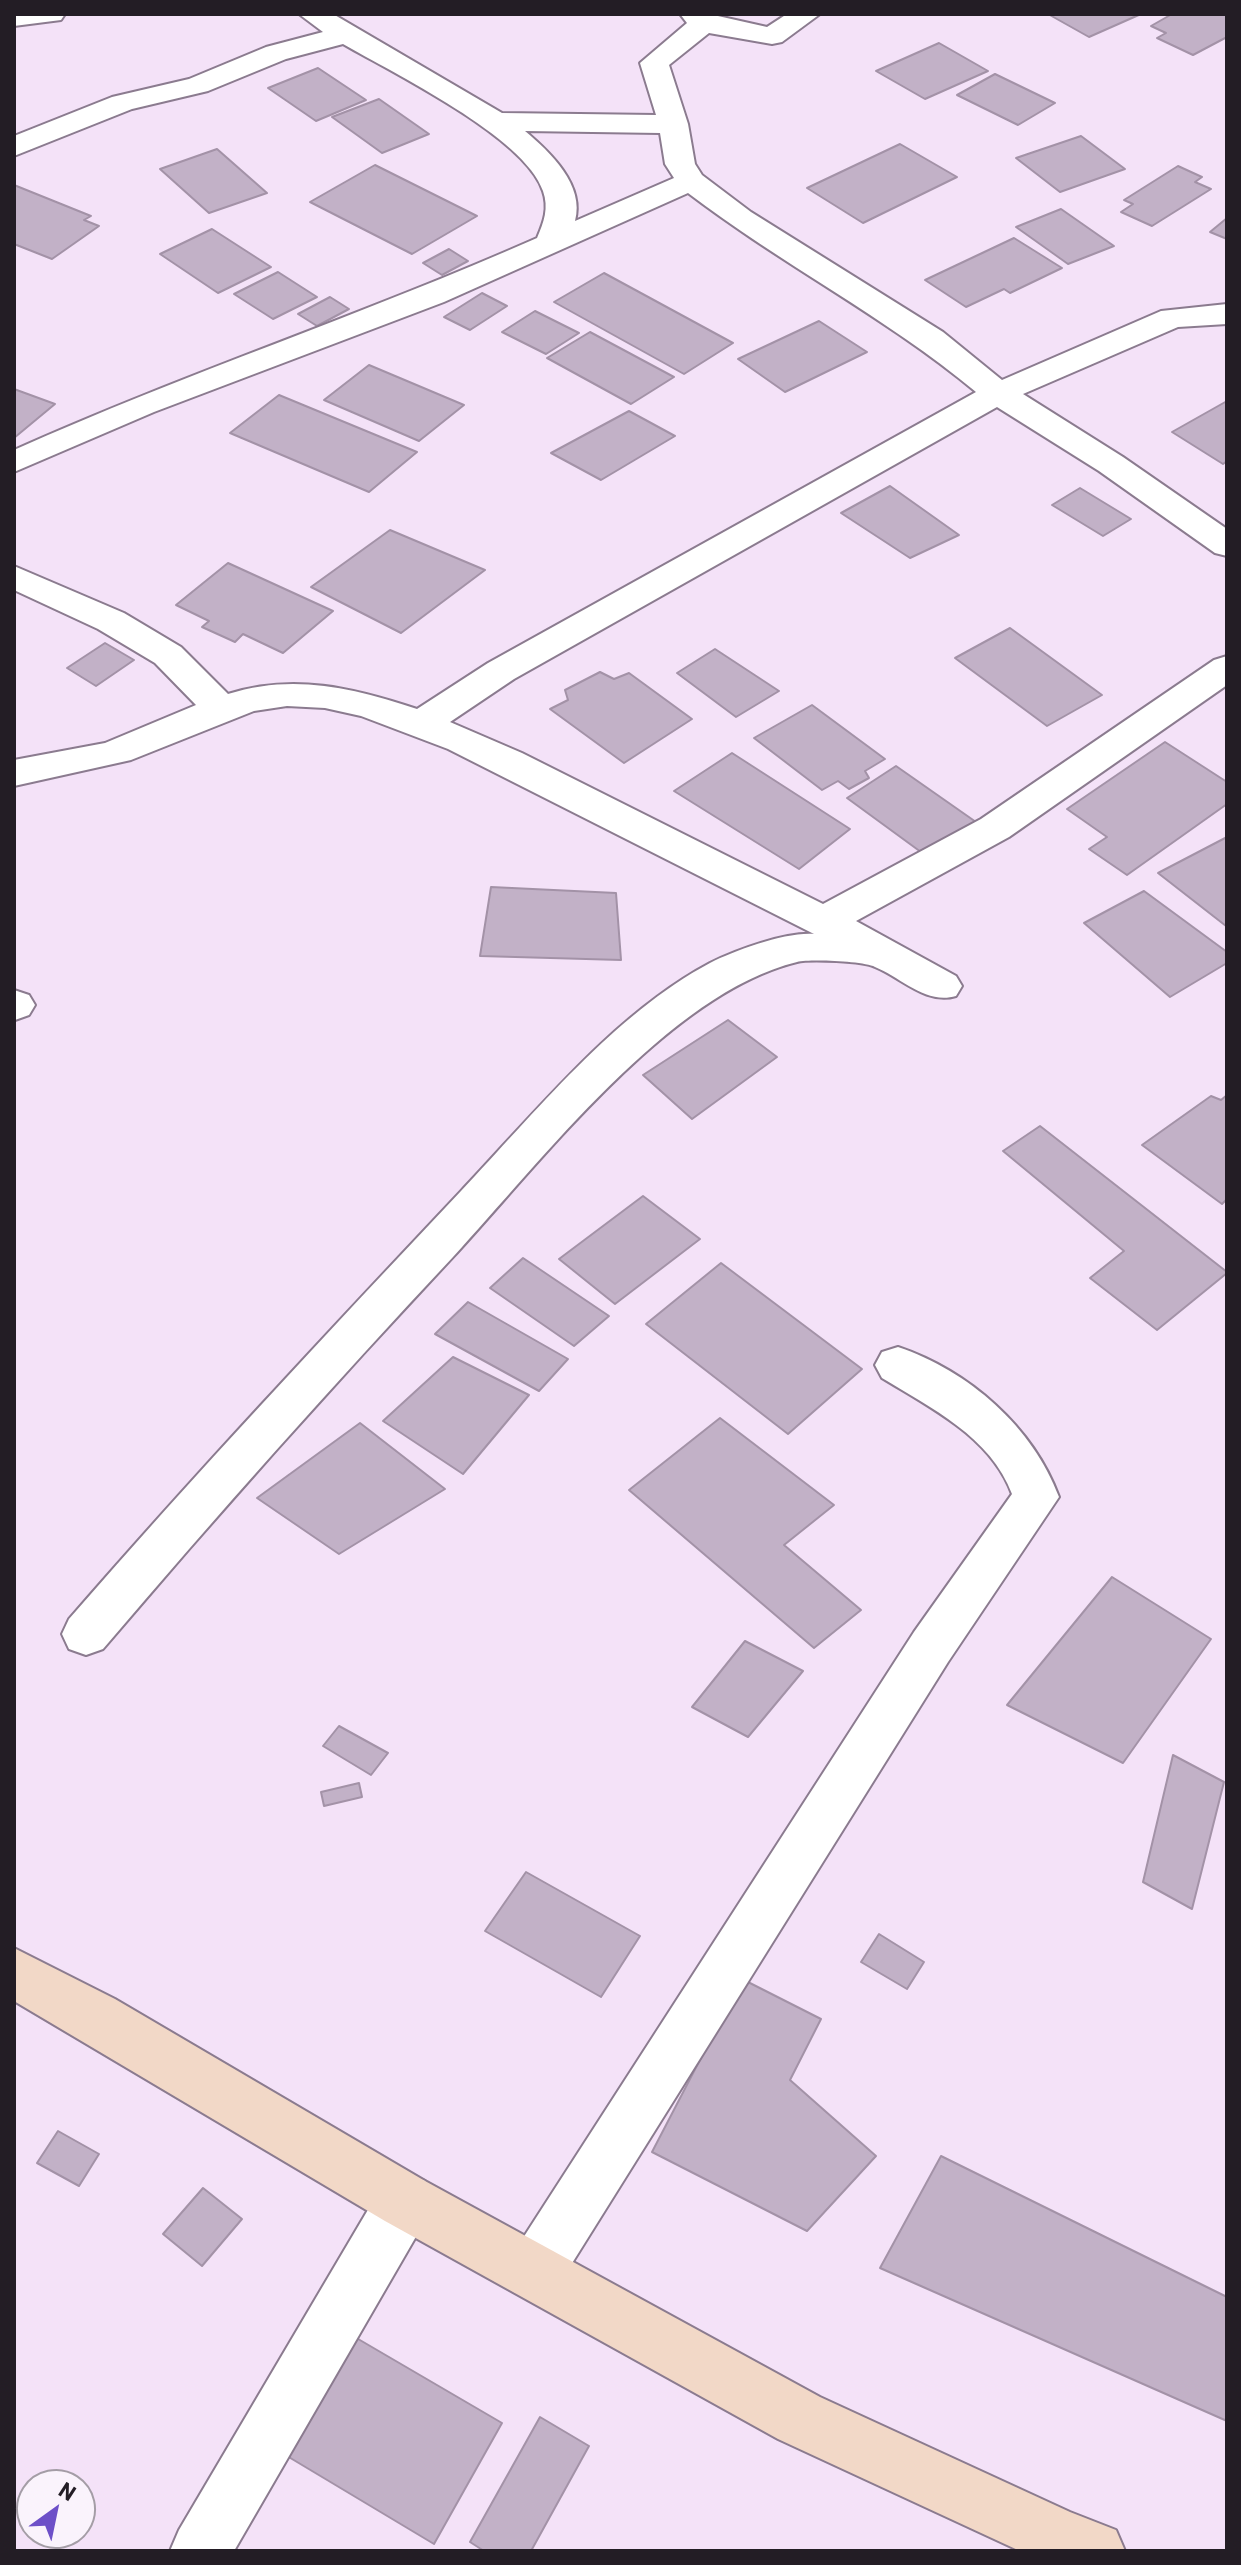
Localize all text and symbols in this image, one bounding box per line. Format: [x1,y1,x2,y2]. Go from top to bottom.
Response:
north arrow [16,2469,96,2549]
text: N [55,2476,81,2505]

